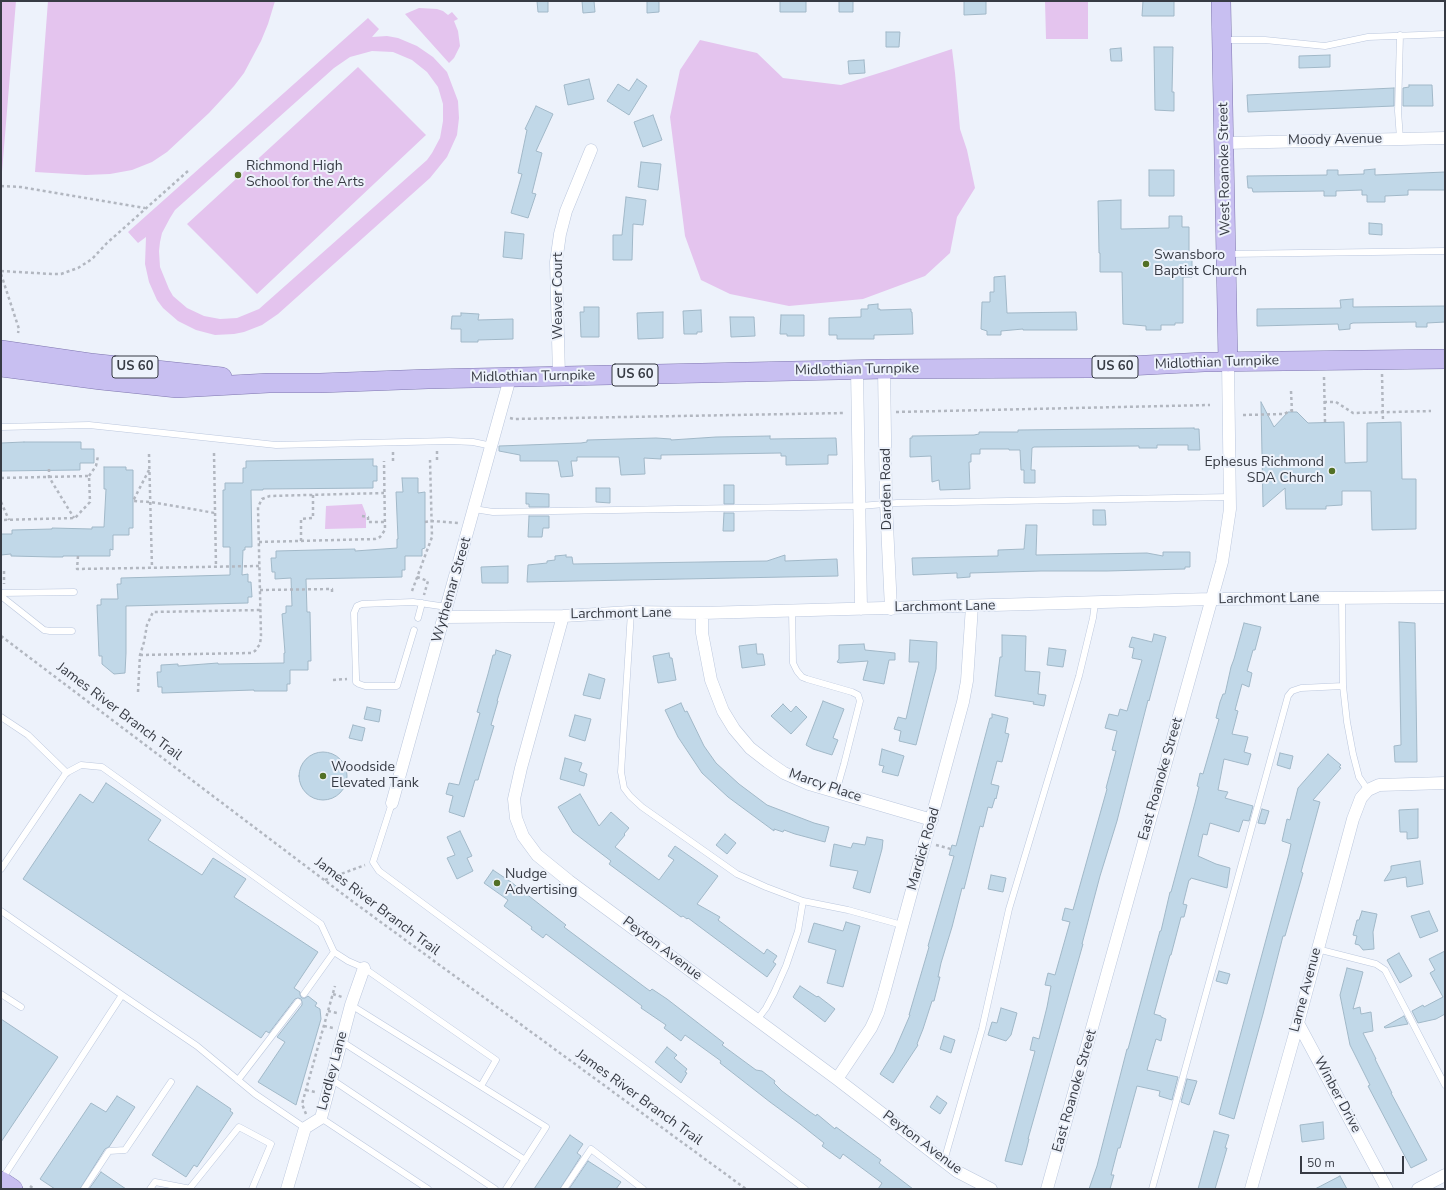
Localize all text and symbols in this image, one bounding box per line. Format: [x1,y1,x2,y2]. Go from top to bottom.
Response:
street label: West Roanoke Street [1215,102,1235,236]
street label: Moody Avenue [1288,131,1382,149]
place label: Richmond High School for the Arts [246,159,364,192]
marker: Richmond High School for the Arts [233,170,243,180]
place label: Swansboro Baptist Church [1154,248,1247,280]
street label: Weaver Court [551,252,567,340]
marker: Swansboro Baptist Church [1141,259,1151,269]
street label: Midlothian Turnpike [1155,352,1279,374]
road number: US 60 [112,356,158,378]
road number: US 60 [1092,356,1138,378]
street label: Midlothian Turnpike [795,361,919,379]
road number: US 60 [612,364,658,386]
street label: Midlothian Turnpike [471,368,595,386]
street label: Darden Road [878,448,896,530]
place label: Ephesus Richmond SDA Church [1204,455,1324,488]
marker: Ephesus Richmond SDA Church [1327,466,1337,476]
street label: Wythemar Street [429,535,475,645]
street label: Larchmont Lane [1218,590,1320,608]
street label: Larchmont Lane [894,598,996,616]
street label: Larchmont Lane [570,605,672,623]
street label: James River Branch Trail [53,659,185,765]
street label: East Roanoke Street [1135,716,1187,842]
place label: Woodside Elevated Tank [331,760,419,792]
street label: Marcy Place [786,766,864,806]
marker: Woodside Elevated Tank [318,771,328,781]
street label: Mardick Road [904,806,944,892]
street label: James River Branch Trail [311,854,443,960]
place label: Nudge Advertising [505,867,578,900]
marker: Nudge Advertising [492,878,502,888]
street label: Peyton Avenue [619,914,705,984]
street label: Larne Avenue [1287,946,1325,1034]
street label: East Roanoke Street [1049,1028,1101,1154]
street label: Lordley Lane [314,1030,352,1112]
street label: James River Branch Trail [572,1046,706,1150]
street label: Winber Drive [1310,1054,1364,1136]
street label: Peyton Avenue [879,1108,965,1178]
scale bar [1302,1148,1406,1174]
text: 50 m [1307,1155,1335,1171]

